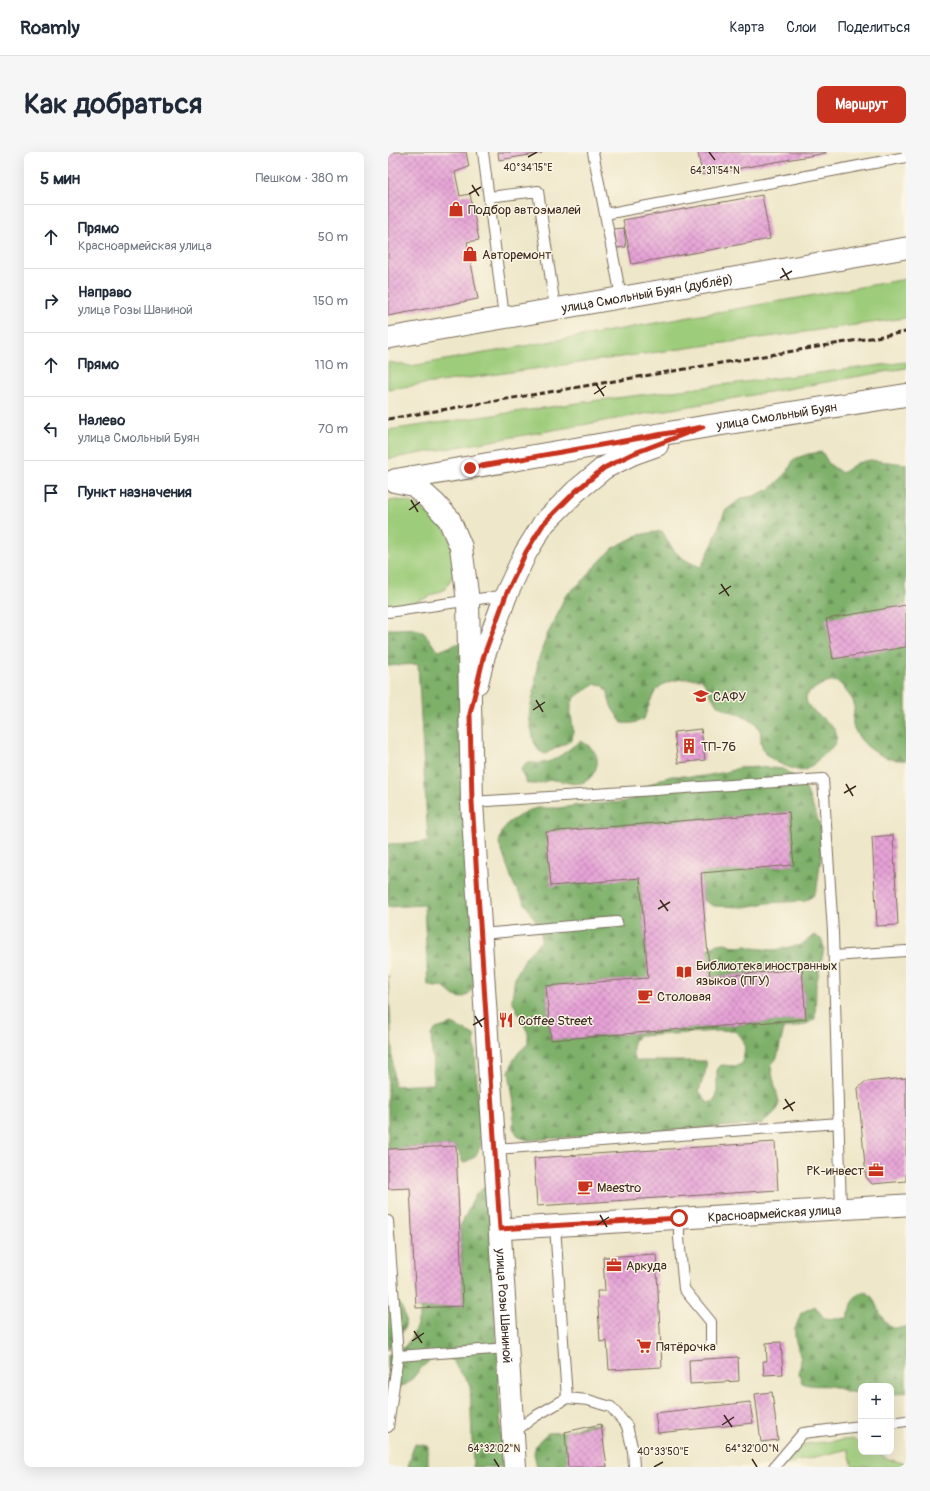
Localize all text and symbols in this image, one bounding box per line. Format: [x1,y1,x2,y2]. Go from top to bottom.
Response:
text: Roamly [20,16,80,40]
text: Карта [730,19,764,36]
text: Слои [786,19,816,36]
text: Поделиться [838,19,910,36]
button: Маршрут [817,86,906,123]
text: Как добраться [24,87,202,122]
text: 40°34'15"E [504,162,552,174]
text: 64°31'54"N [690,165,740,177]
text: 5 мин [40,168,80,189]
text: Пешком · 380 m [255,170,348,186]
shop icon: Подбор автоэмалей [447,200,465,218]
place label: Подбор автоэмалей [468,202,581,218]
text: Прямо [78,219,119,238]
icon: ahead [40,226,62,248]
text: 50 m [318,229,348,245]
text: Красноармейская улица [78,238,212,254]
shop icon: Авторемонт [461,245,479,263]
place label: Авторемонт [482,247,552,263]
street label: улица Смольный Буян (дублёр) [559,271,734,317]
text: Направо [78,283,132,302]
icon: right [40,290,62,312]
text: 150 m [313,293,348,309]
text: улица Розы Шаниной [78,302,193,318]
icon: ahead [40,354,62,376]
text: Прямо [78,355,119,374]
text: 110 m [315,357,348,373]
street label: улица Смольный Буян [714,399,838,434]
text: Налево [78,411,125,430]
icon: left [40,418,62,440]
text: 70 m [318,421,348,437]
text: улица Смольный Буян [78,430,199,446]
route end [461,459,479,477]
icon: arrive [40,482,62,504]
text: Пункт назначения [78,483,192,502]
school or university icon: САФУ [692,687,710,705]
place label: САФУ [713,689,746,705]
building icon: ТП-76 [680,737,698,755]
place label: ТП-76 [701,739,736,755]
place label: Библиотека иностранных языков (ПГУ) [696,958,837,989]
library icon: Библиотека иностранных языков (ПГУ) [675,963,693,981]
cafe icon: Столовая [636,987,654,1005]
place label: Столовая [657,989,711,1005]
restaurant icon: Coffee Street [497,1011,515,1029]
place label: Coffee Street [518,1013,593,1029]
office icon: РК-инвест [867,1161,885,1179]
place label: РК-инвест [807,1163,864,1179]
cafe icon: Maestro [576,1178,594,1196]
place label: Maestro [597,1180,641,1196]
street label: Красноармейская улица [707,1202,842,1226]
route start [670,1209,688,1227]
street label: улица Розы Шаниной [492,1247,515,1364]
office icon: Аркуда [605,1256,623,1274]
place label: Аркуда [626,1258,667,1274]
supermarket icon: Пятёрочка [635,1337,653,1355]
place label: Пятёрочка [656,1339,716,1355]
map controls [858,1383,894,1455]
button: + [858,1383,894,1419]
button: − [858,1419,894,1455]
text: 64°32'02"N [468,1443,520,1455]
text: 64°32'00"N [725,1443,779,1455]
text: 40°33'50"E [637,1446,689,1458]

